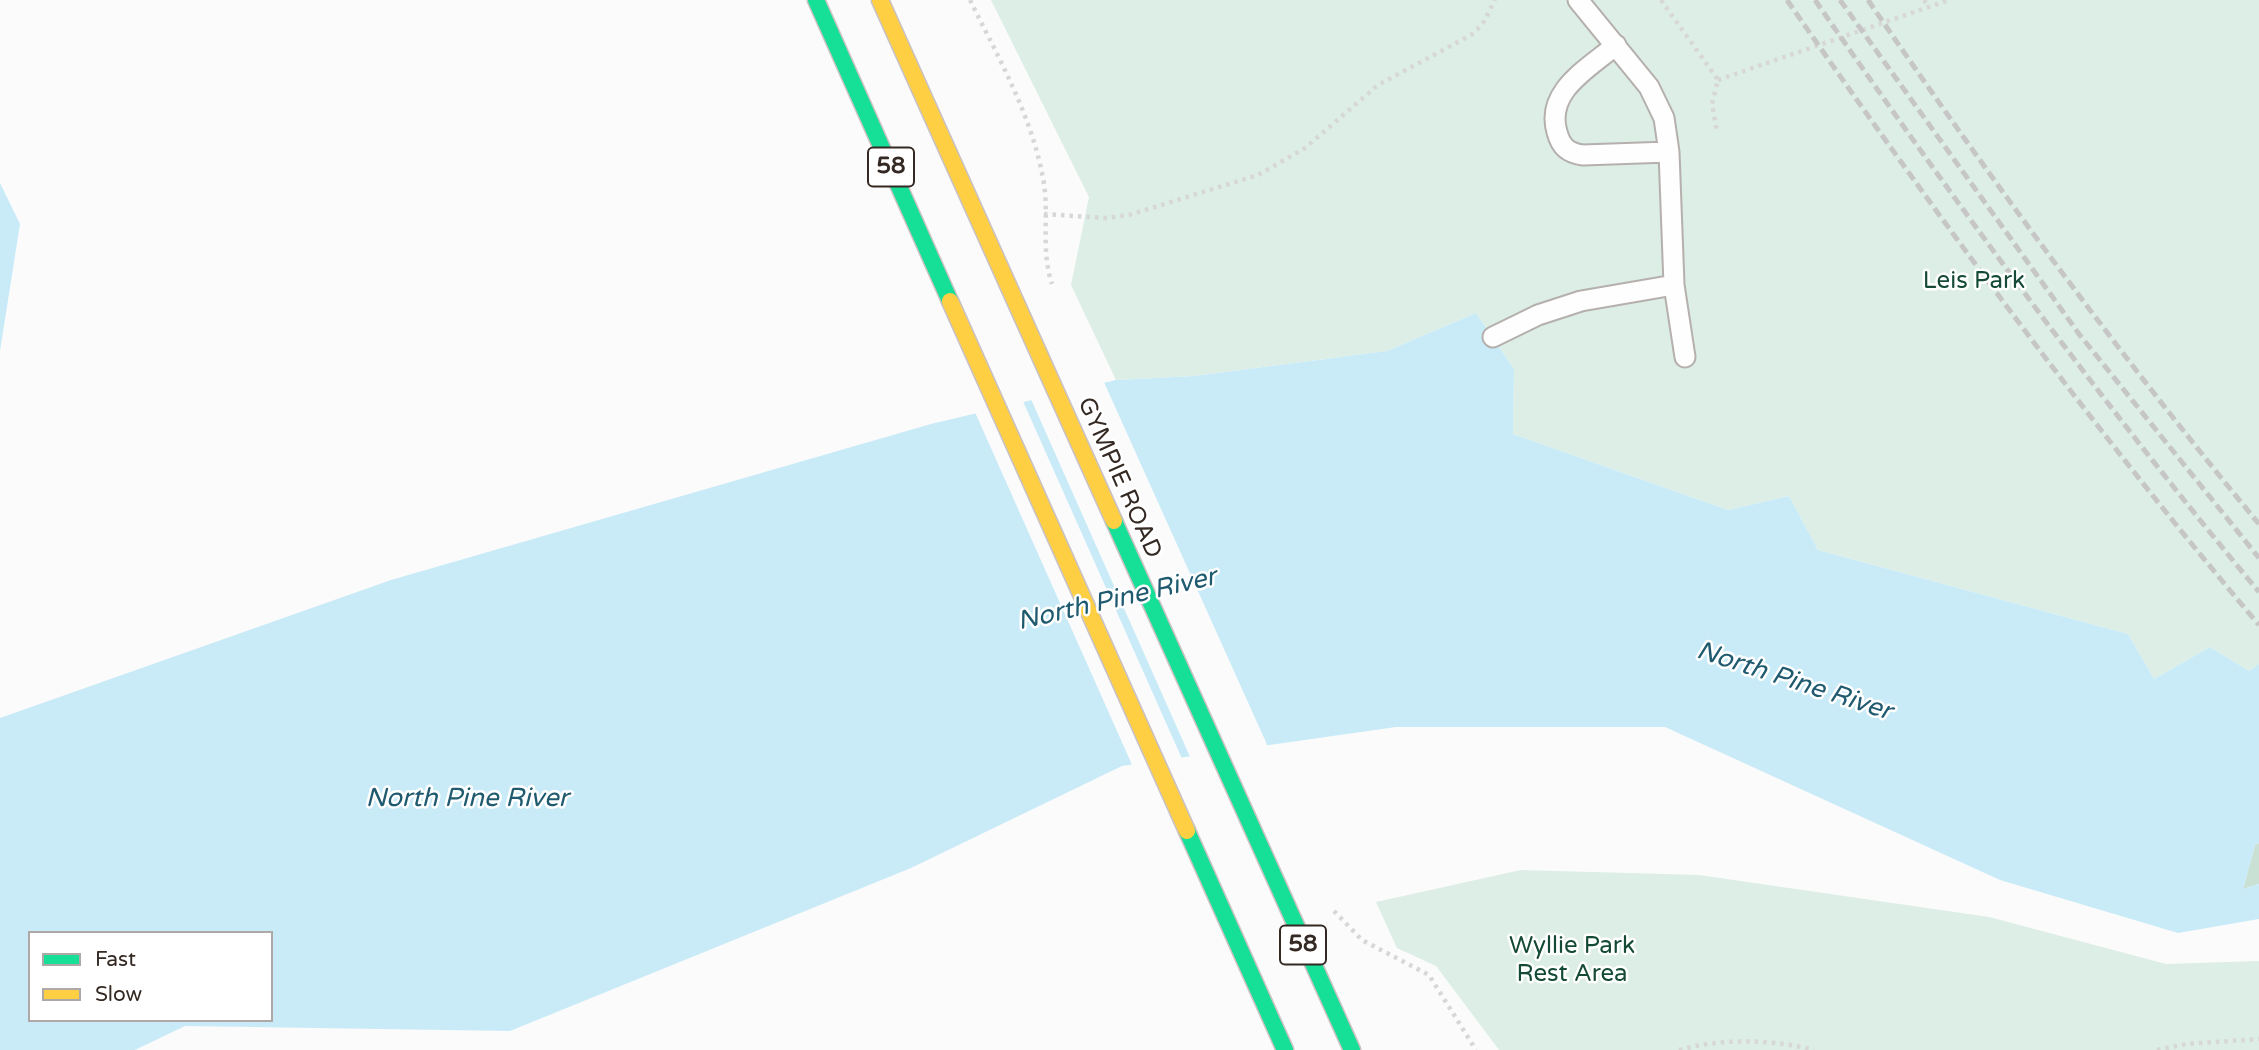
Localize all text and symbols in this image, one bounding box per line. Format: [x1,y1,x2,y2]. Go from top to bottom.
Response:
road number: 58 [868,148,914,186]
park label: Leis Park [1923,268,2025,296]
street label: GYMPIE ROAD [1071,393,1167,563]
water label: North Pine River [1015,562,1219,638]
water label: North Pine River [1693,636,1895,728]
water label: North Pine River [365,783,569,815]
road number: 58 [1280,926,1326,964]
legend [28,931,273,1022]
park label: Wyllie Park Rest Area [1509,933,1635,989]
text: Fast [95,947,136,972]
text: Slow [95,982,142,1007]

